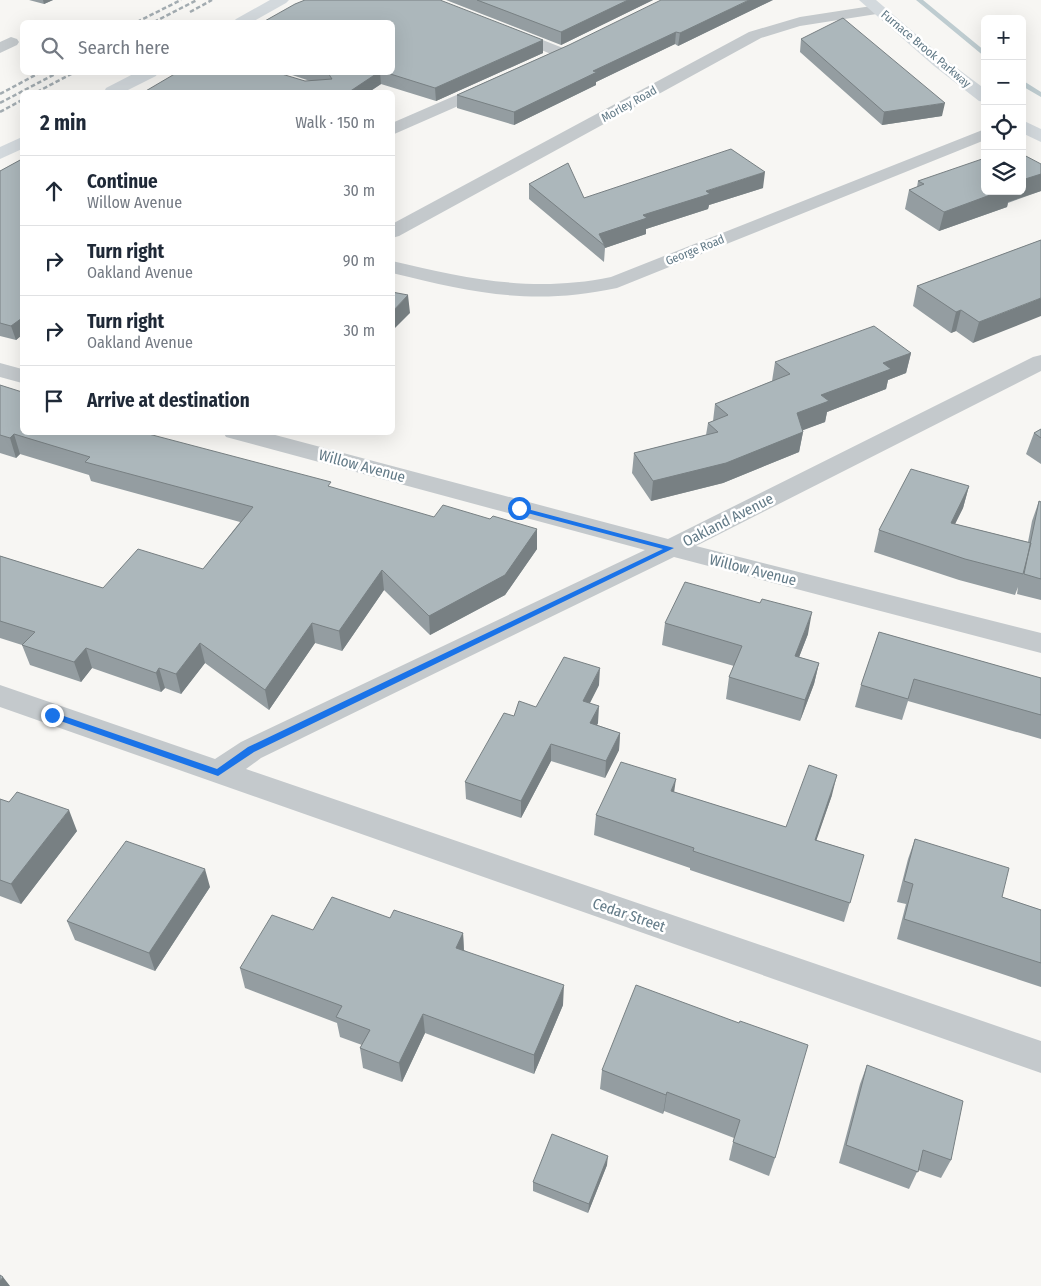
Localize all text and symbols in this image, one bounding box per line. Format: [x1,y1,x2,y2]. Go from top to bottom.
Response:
street label: Furnace Brook Parkway [878,7,974,91]
map controls [981,15,1026,195]
button: + [981,15,1026,60]
search box [20,20,395,75]
icon: search [38,34,66,62]
text: Search here [78,36,170,59]
button: − [981,60,1026,105]
street label: Morley Road [599,83,659,125]
button: locate [981,105,1026,150]
text: 2 min [40,110,87,136]
text: Walk · 150 m [295,113,375,132]
button: layers [981,150,1026,195]
text: Continue [87,170,158,193]
icon: ahead [40,177,68,205]
text: 30 m [343,181,375,200]
text: Willow Avenue [87,193,182,212]
street label: George Road [664,232,726,268]
text: Turn right [87,240,164,263]
icon: right [40,247,68,275]
text: 90 m [343,251,375,270]
text: Oakland Avenue [87,263,193,282]
text: Turn right [87,310,164,333]
icon: right [40,317,68,345]
text: 30 m [343,321,375,340]
text: Oakland Avenue [87,333,193,352]
icon: arrive [40,387,68,415]
text: Arrive at destination [87,389,250,412]
street label: Willow Avenue [317,446,407,486]
street label: Oakland Avenue [680,489,776,551]
route start [508,497,531,520]
street label: Willow Avenue [708,550,798,590]
route end [41,704,64,727]
street label: Cedar Street [590,894,668,936]

